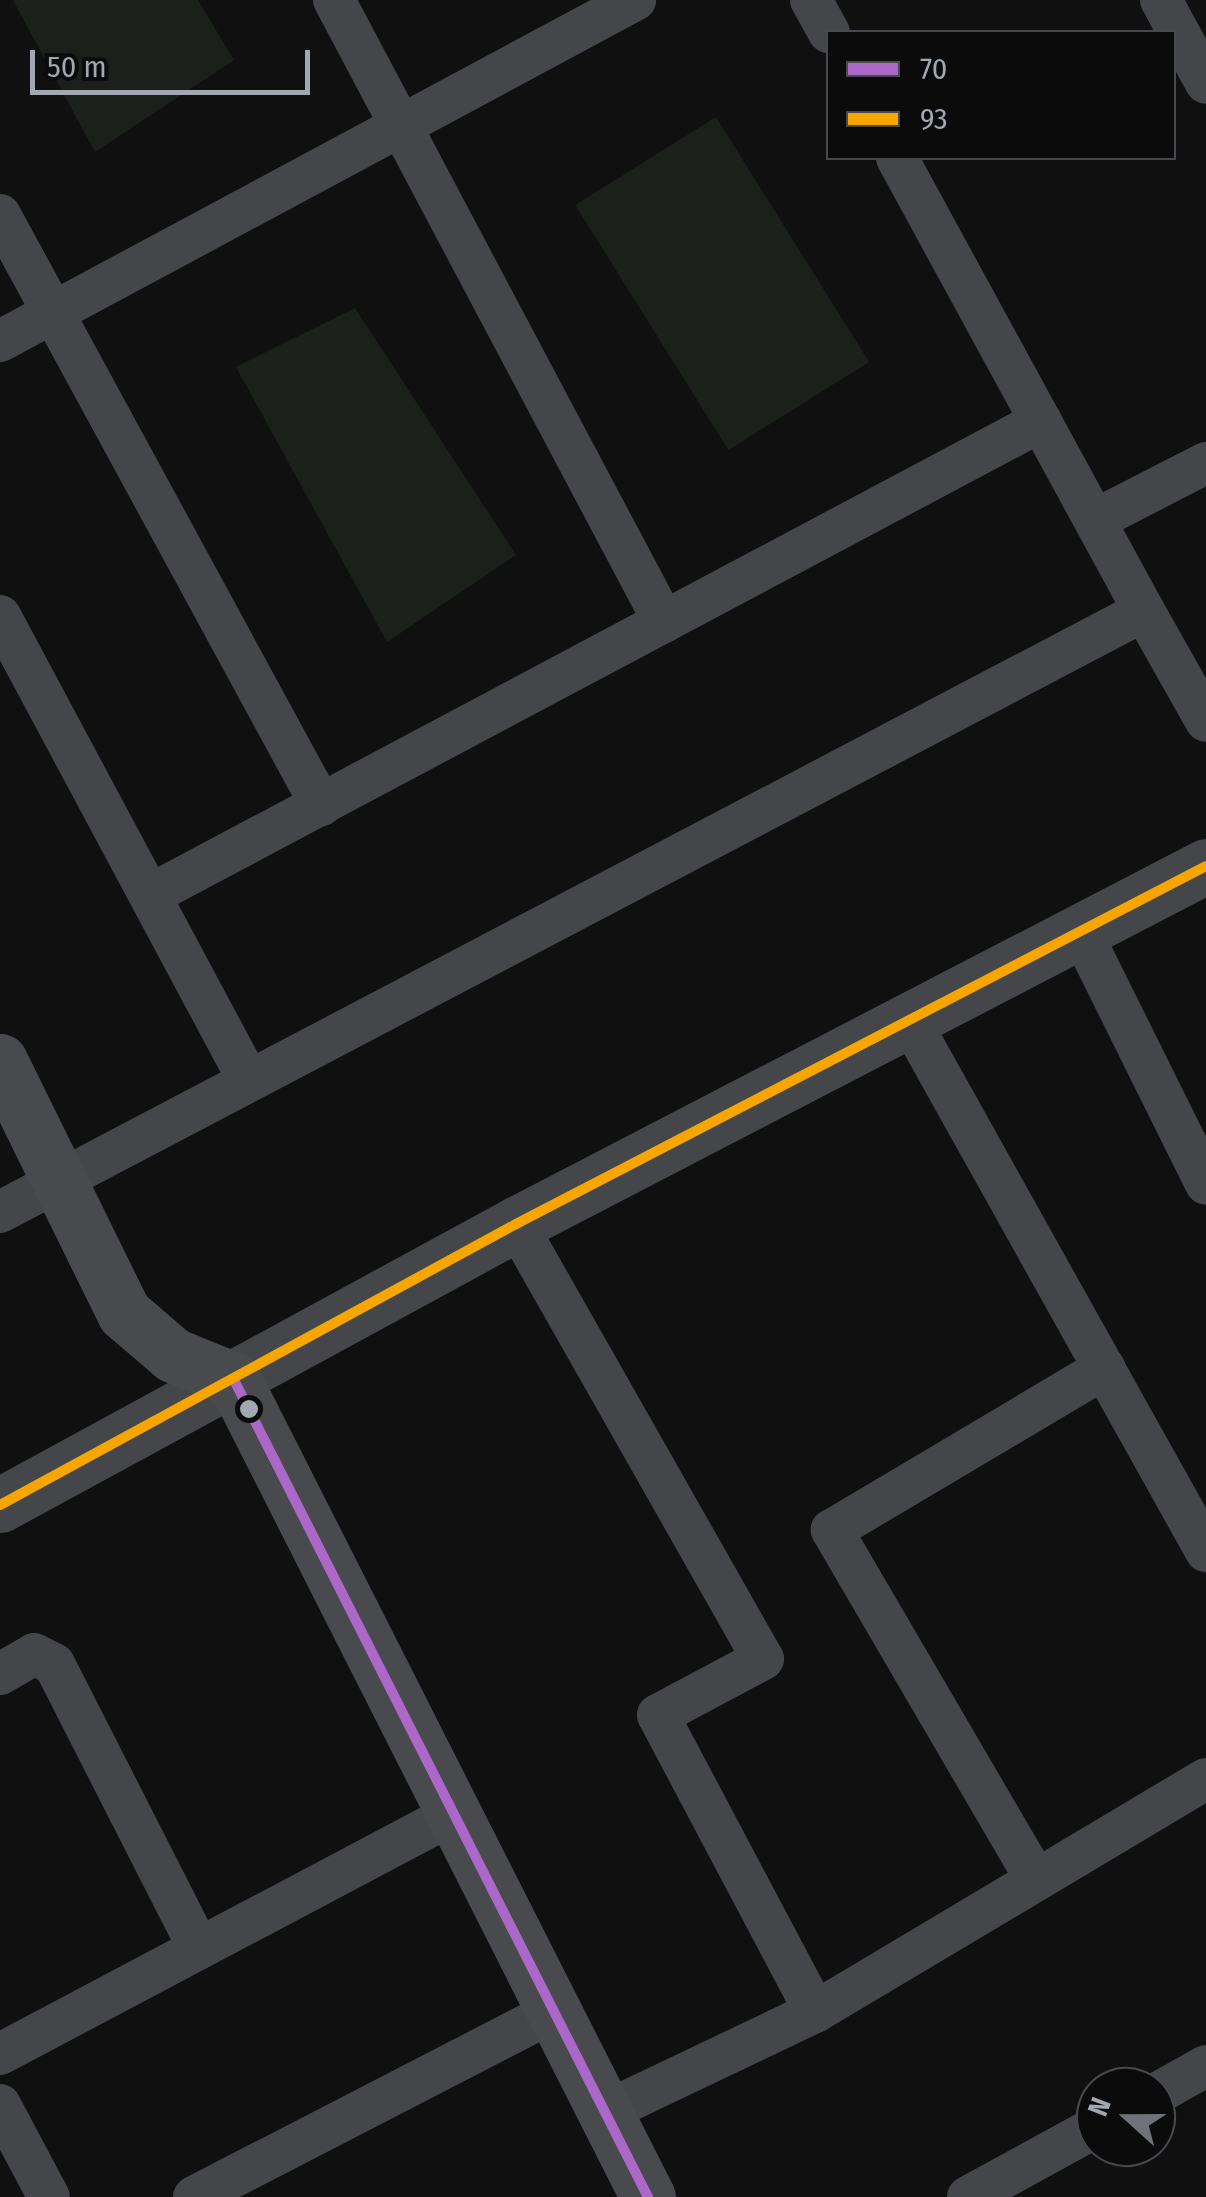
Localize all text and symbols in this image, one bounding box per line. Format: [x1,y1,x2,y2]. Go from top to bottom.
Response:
scale bar [35,30,315,92]
legend [826,30,1176,160]
text: 50 m [47,49,107,85]
text: 70 [920,51,947,87]
text: 93 [920,101,948,137]
unlabelled marker [239,1399,259,1419]
north arrow [1076,2067,1176,2167]
text: N [1081,2093,1118,2121]

